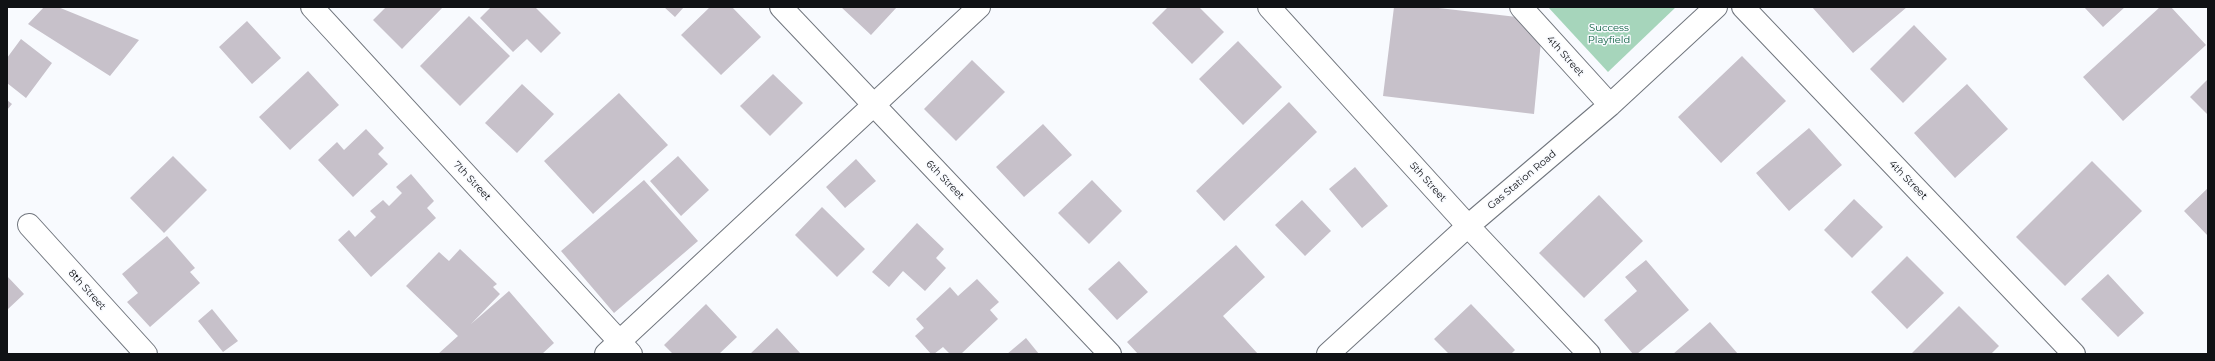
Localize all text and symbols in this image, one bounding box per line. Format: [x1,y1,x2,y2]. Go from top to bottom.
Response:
park label: Success Playfield [1588,22,1630,46]
street label: 4th Street [1544,33,1586,79]
street label: Gas Station Road [1485,148,1559,212]
street label: 6th Street [923,158,967,202]
street label: 4th Street [1886,158,1930,202]
street label: 7th Street [451,159,493,203]
street label: 5th Street [1407,160,1449,204]
street label: 8th Street [66,267,108,313]

